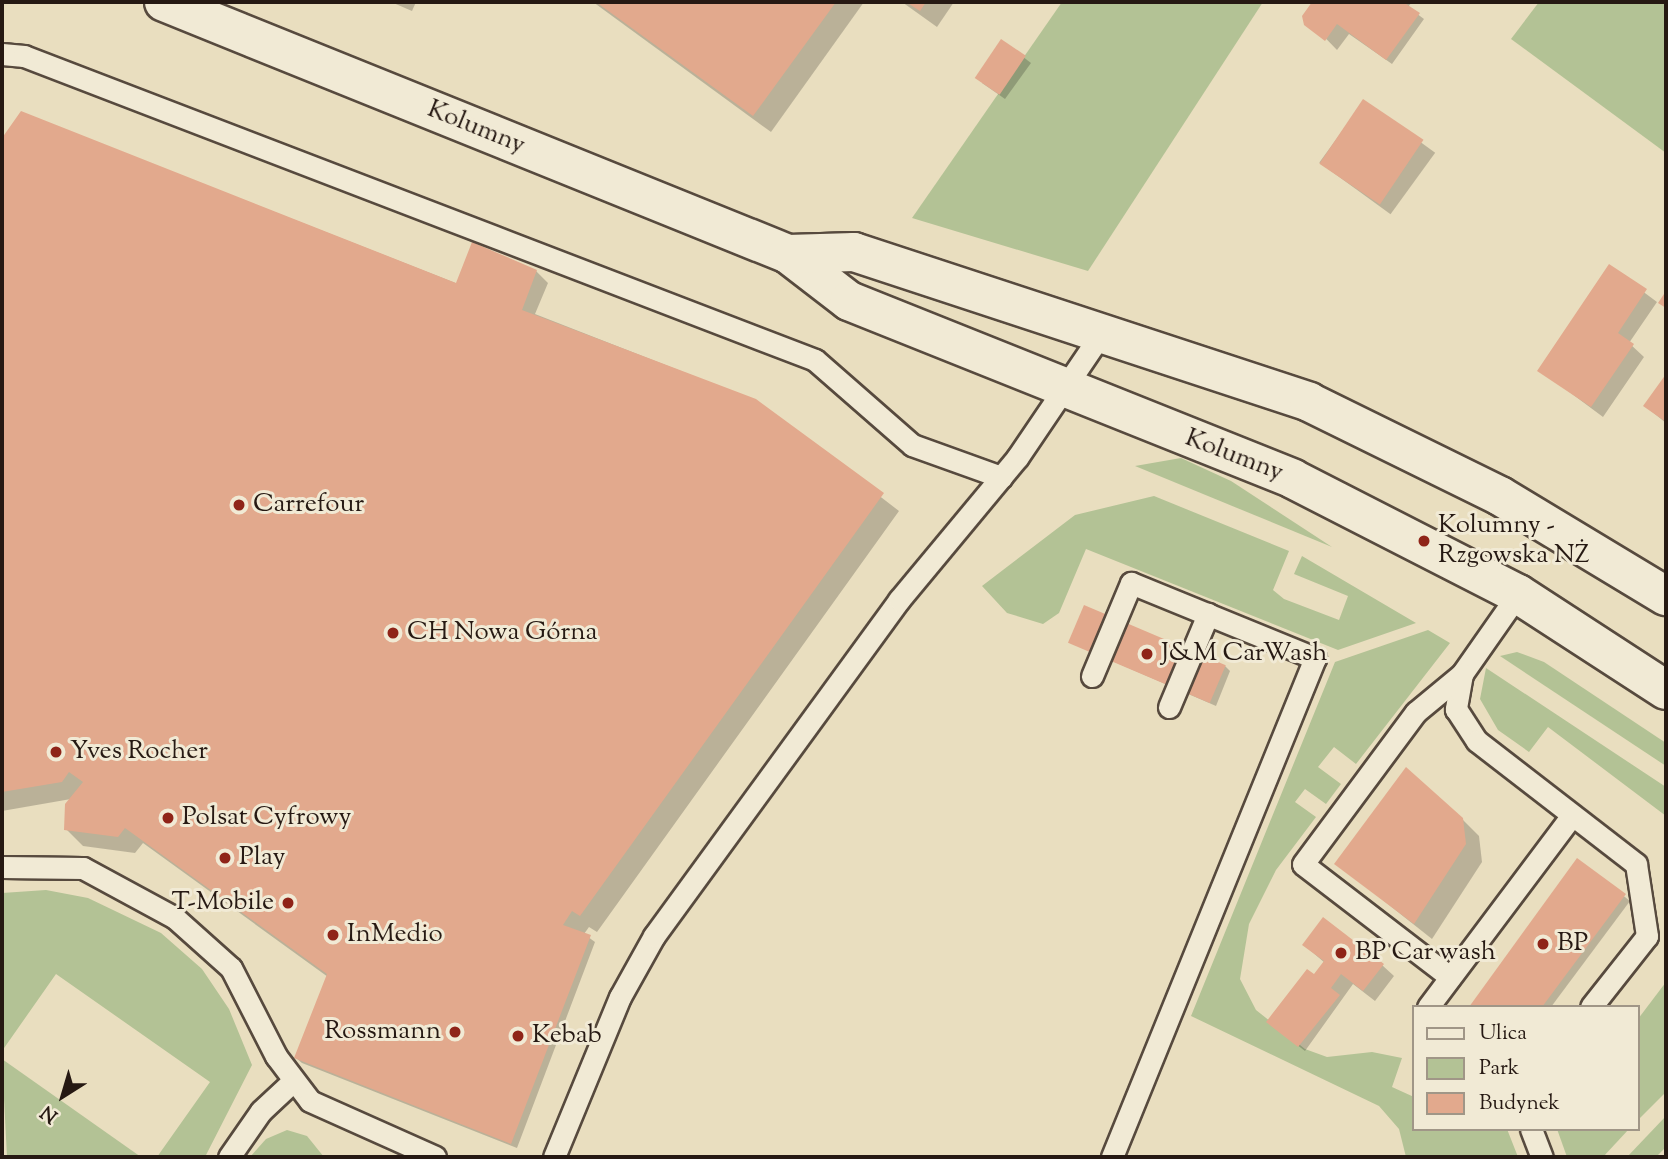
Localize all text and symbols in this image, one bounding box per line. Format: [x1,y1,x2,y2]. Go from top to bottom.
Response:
street label: Kolumny [422,94,530,162]
street label: Kolumny [1180,423,1288,489]
place label: Carrefour [253,489,364,521]
marker: Carrefour [231,497,247,513]
place label: Kolumny - Rzgowska NŻ [1438,510,1589,572]
marker: Kolumny - Rzgowska NŻ [1416,533,1432,549]
place label: CH Nowa Górna [407,617,598,649]
marker: CH Nowa Górna [385,625,401,641]
place label: J&M CarWash [1161,638,1328,670]
marker: J&M CarWash [1139,646,1155,662]
place label: Yves Rocher [70,736,208,768]
marker: Yves Rocher [48,744,64,760]
place label: Polsat Cyfrowy [182,802,351,834]
marker: Polsat Cyfrowy [160,810,176,826]
place label: Play [239,842,285,874]
marker: Play [217,850,233,866]
place label: T-Mobile [171,887,274,919]
marker: T-Mobile [280,895,296,911]
place label: InMedio [347,919,443,951]
marker: InMedio [325,927,341,943]
place label: BP [1557,928,1588,960]
marker: BP [1535,936,1551,952]
place label: BP Car wash [1355,937,1496,969]
marker: BP Car wash [1333,945,1349,961]
legend [1412,1005,1640,1131]
place label: Rossmann [324,1016,441,1048]
text: Ulica [1479,1019,1527,1049]
place label: Kebab [532,1020,602,1052]
marker: Rossmann [447,1024,463,1040]
marker: Kebab [510,1028,526,1044]
text: Park [1479,1054,1519,1084]
north arrow [28,1061,98,1131]
text: Budynek [1479,1089,1560,1119]
text: N [36,1098,64,1129]

